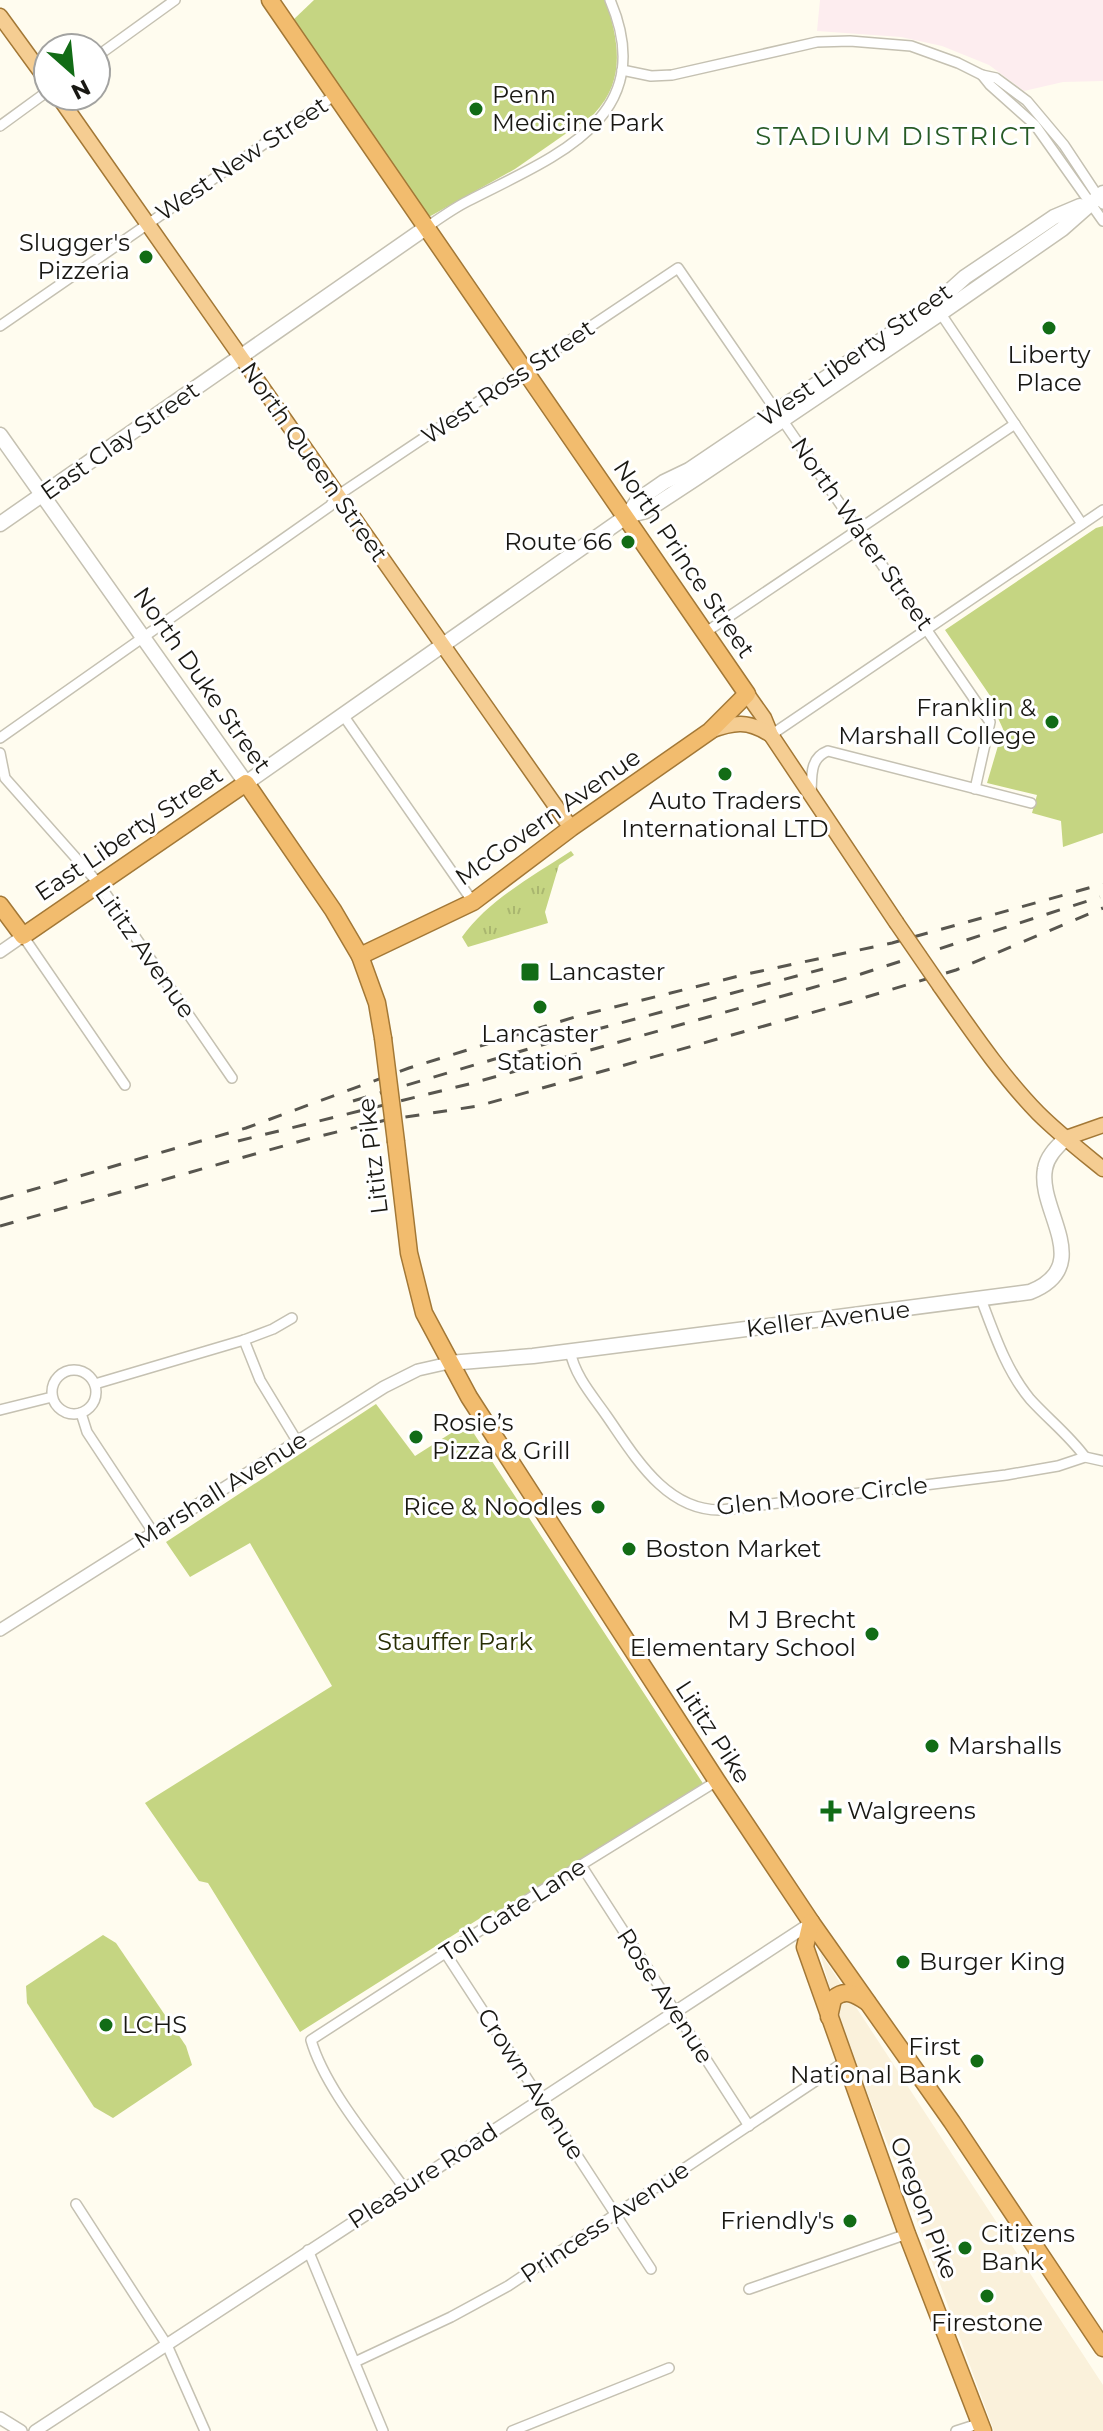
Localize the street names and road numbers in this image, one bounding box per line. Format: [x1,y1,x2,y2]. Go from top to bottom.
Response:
street label: West New Street [150,90,333,227]
street label: West Liberty Street [752,277,957,432]
street label: West Ross Street [416,313,600,450]
street label: North Queen Street [235,356,394,567]
street label: East Clay Street [35,375,205,506]
street label: North Water Street [785,432,940,636]
street label: North Prince Street [607,454,762,663]
street label: North Duke Street [127,581,278,778]
street label: McGovern Avenue [450,742,646,891]
street label: East Liberty Street [29,760,228,907]
street label: Lititz Avenue [89,880,202,1024]
street label: Lititz Pike [351,1096,394,1216]
street label: Keller Avenue [744,1294,912,1343]
street label: Marshall Avenue [129,1425,313,1554]
street label: Glen Moore Circle [715,1470,929,1521]
street label: Lititz Pike [669,1675,757,1789]
street label: Toll Gate Lane [434,1852,591,1968]
street label: Rose Avenue [611,1923,720,2069]
street label: Crown Avenue [472,2002,591,2165]
street label: Pleasure Road [342,2116,503,2235]
street label: Oregon Pike [884,2133,965,2283]
street label: Princess Avenue [515,2155,694,2289]

